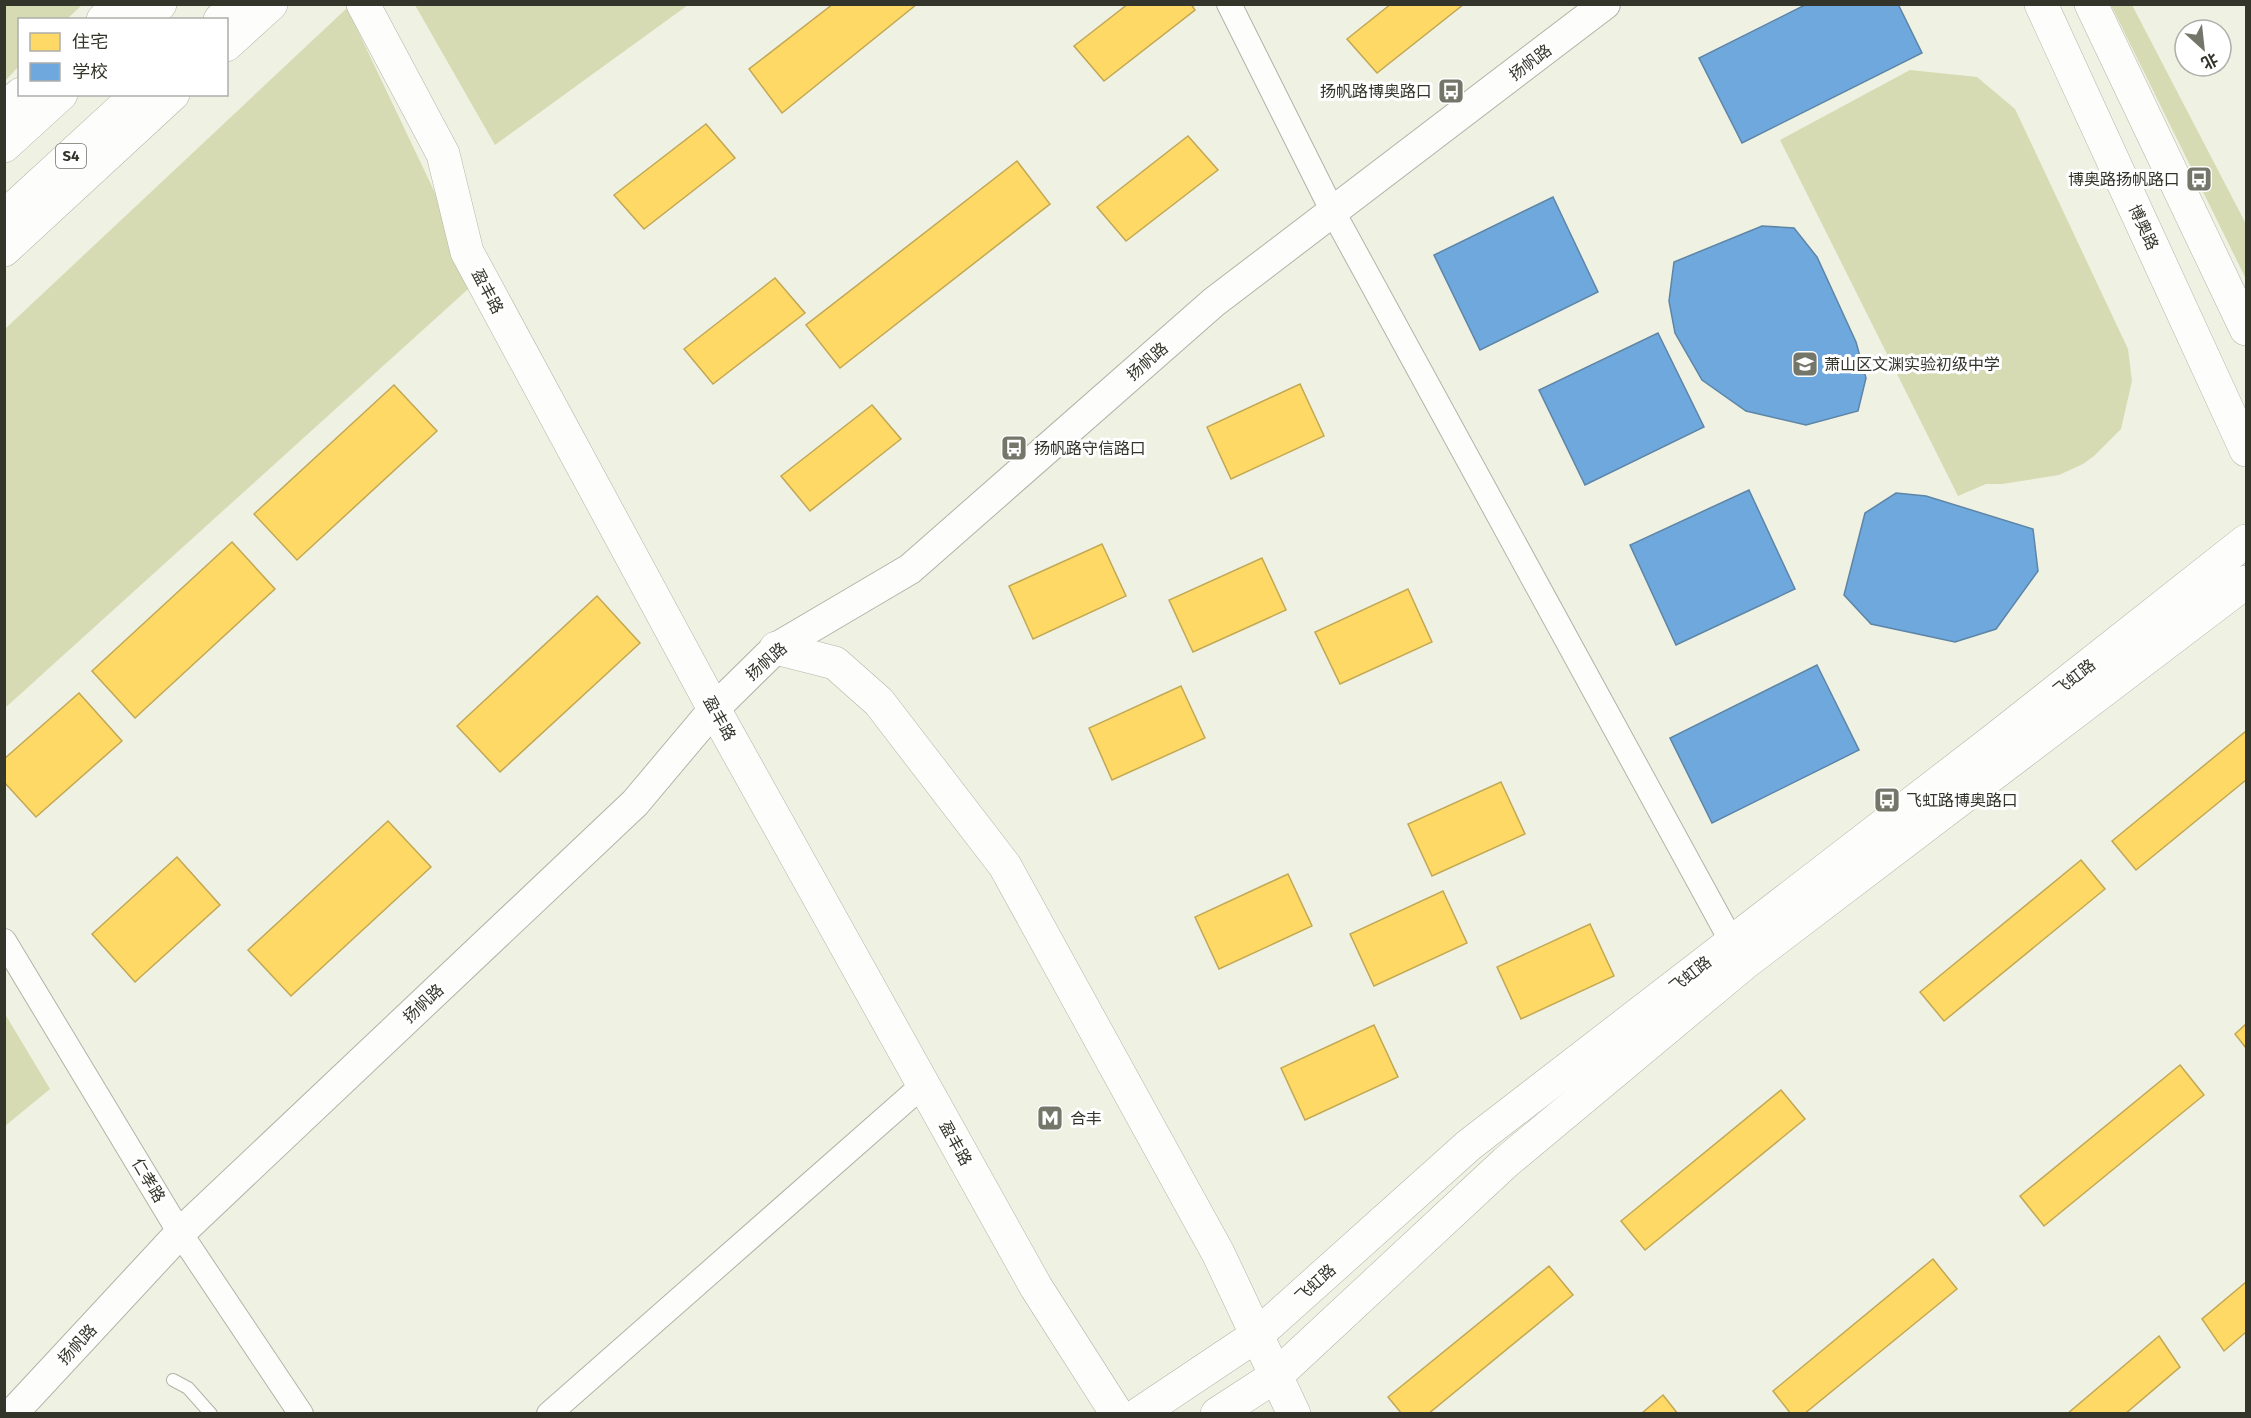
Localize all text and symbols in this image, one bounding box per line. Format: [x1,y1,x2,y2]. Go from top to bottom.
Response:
legend [18,18,228,96]
north arrow [2173,18,2233,78]
text: 住宅 [72,31,108,53]
street label: 扬帆路 [1505,40,1555,84]
text: 北 [2198,49,2221,73]
text: 学校 [72,61,108,83]
bus stop icon: 扬帆路博奥路口 [1436,76,1466,106]
place label: 扬帆路博奥路口 [1320,82,1432,101]
road number: S4 [56,144,86,168]
bus stop icon: 博奥路扬帆路口 [2184,164,2214,194]
place label: 博奥路扬帆路口 [2068,170,2180,189]
street label: 博奥路 [2125,201,2162,253]
street label: 盈丰路 [468,266,507,317]
street label: 扬帆路 [1123,338,1172,384]
school or university icon: 萧山区文渊实验初级中学 [1790,349,1820,379]
place label: 萧山区文渊实验初级中学 [1824,355,2000,374]
bus stop icon: 扬帆路守信路口 [999,433,1029,463]
place label: 扬帆路守信路口 [1034,439,1146,458]
street label: 扬帆路 [742,638,791,684]
street label: 飞虹路 [2050,655,2099,700]
street label: 盈丰路 [700,693,740,744]
bus stop icon: 飞虹路博奥路口 [1872,785,1902,815]
place label: 飞虹路博奥路口 [1906,791,2018,810]
street label: 飞虹路 [1666,952,1715,997]
street label: 扬帆路 [399,980,447,1027]
metro station icon: 合丰 [1035,1103,1065,1133]
place label: 合丰 [1070,1109,1102,1128]
street label: 盈丰路 [936,1118,976,1169]
street label: 仁孝路 [128,1155,169,1206]
street label: 飞虹路 [1291,1260,1340,1306]
street label: 扬帆路 [54,1320,101,1368]

